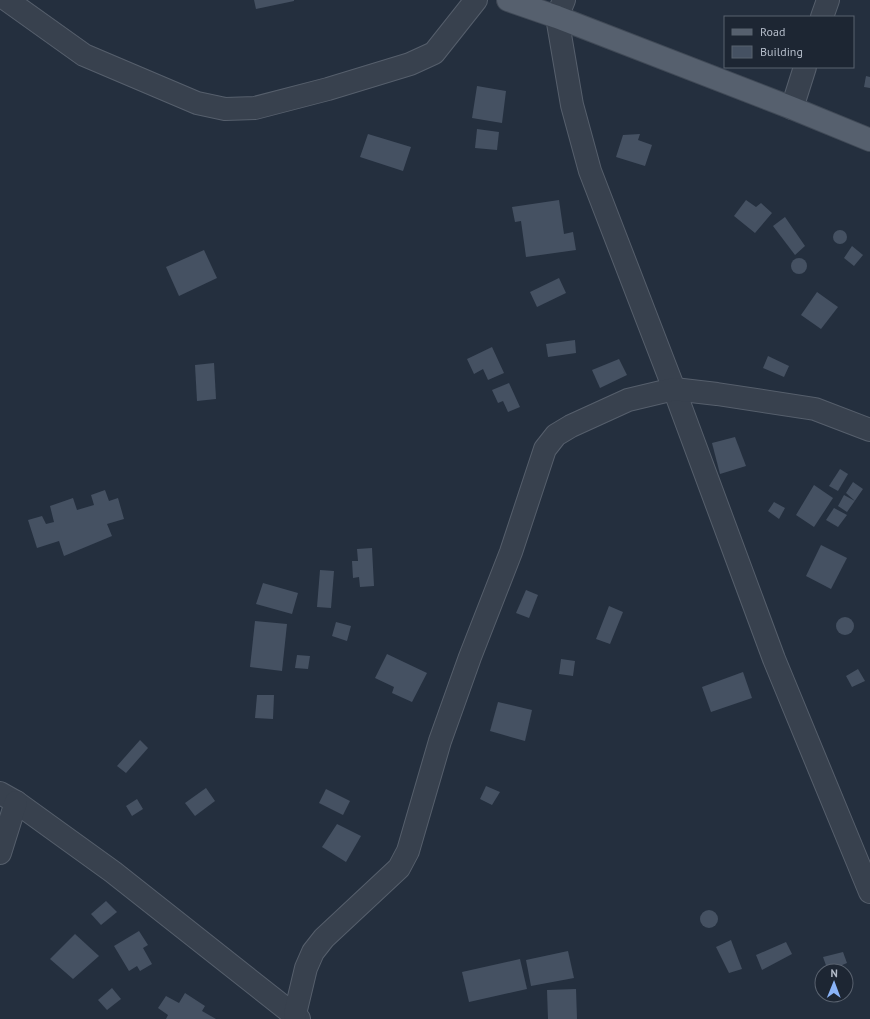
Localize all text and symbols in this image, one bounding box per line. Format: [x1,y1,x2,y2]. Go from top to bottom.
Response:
legend [724,16,854,68]
text: Road [760,24,785,39]
text: Building [760,44,803,59]
north arrow [814,963,854,1003]
text: N [830,966,838,980]

